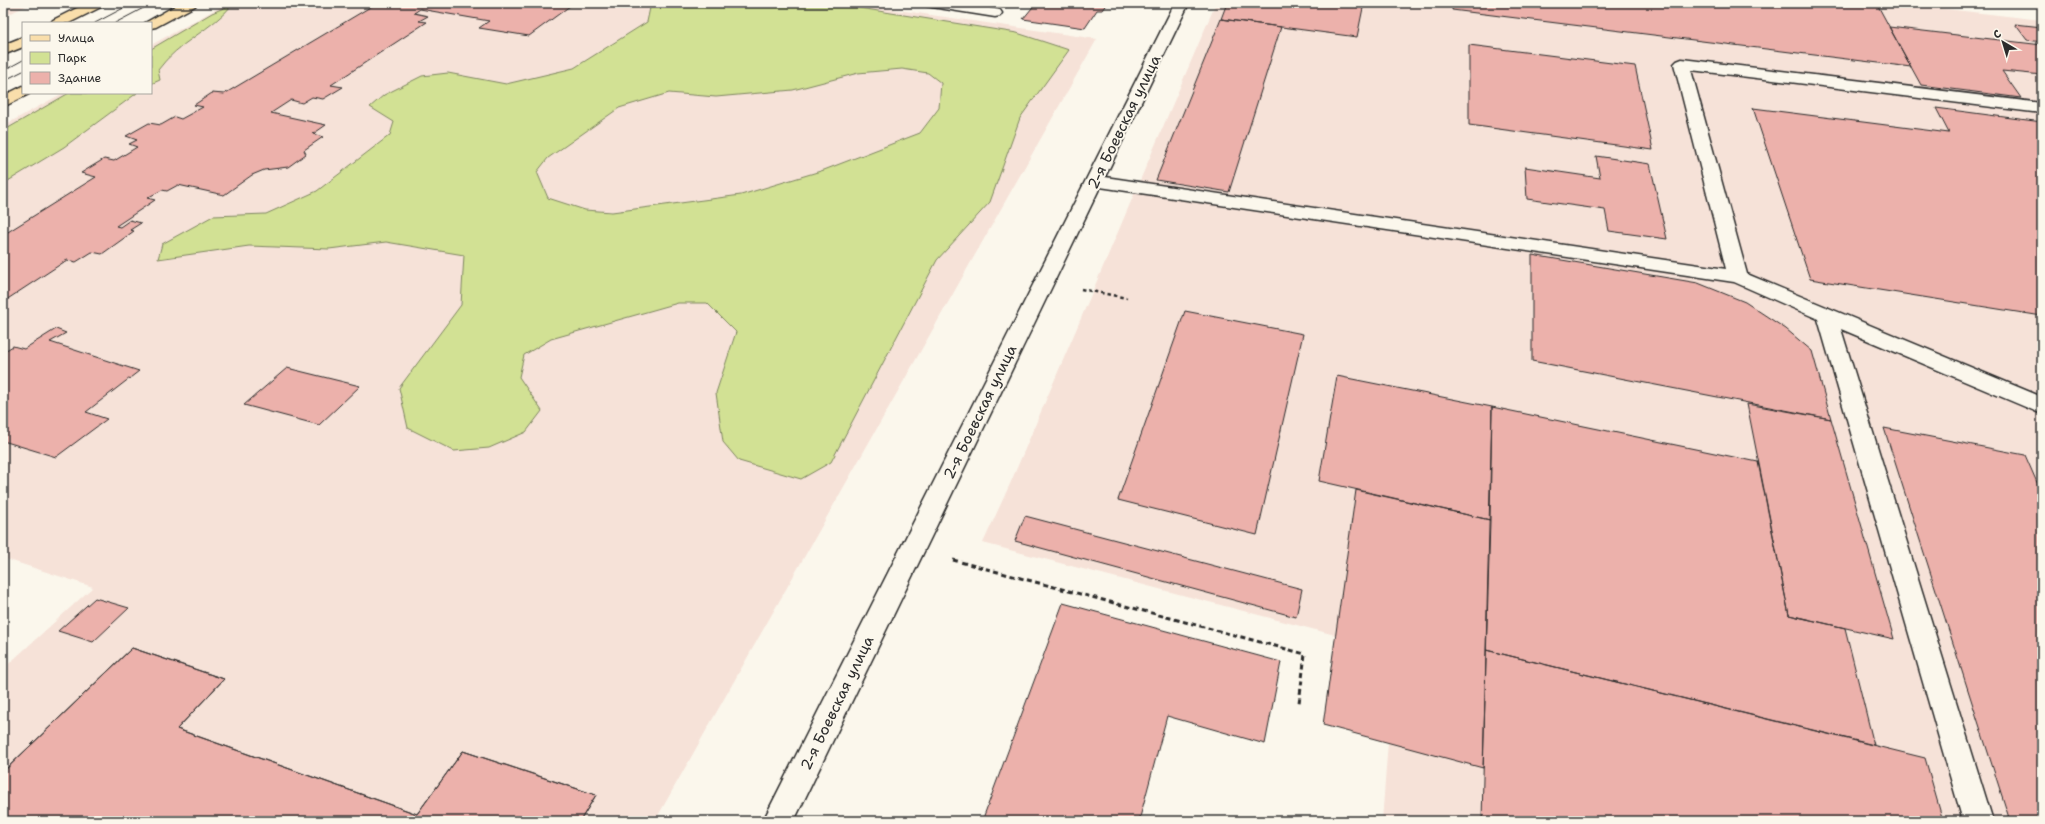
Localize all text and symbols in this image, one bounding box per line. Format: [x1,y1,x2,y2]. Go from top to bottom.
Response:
legend [22,22,152,94]
north arrow [1983,22,2023,62]
text: С [1990,26,2005,43]
text: Улица [58,30,95,46]
text: Парк [58,50,87,66]
street label: 2-я Боевская улица [1083,51,1166,193]
text: Здание [58,70,102,86]
street label: 2-я Боевская улица [939,341,1022,483]
street label: 2-я Боевская улица [796,632,879,774]

